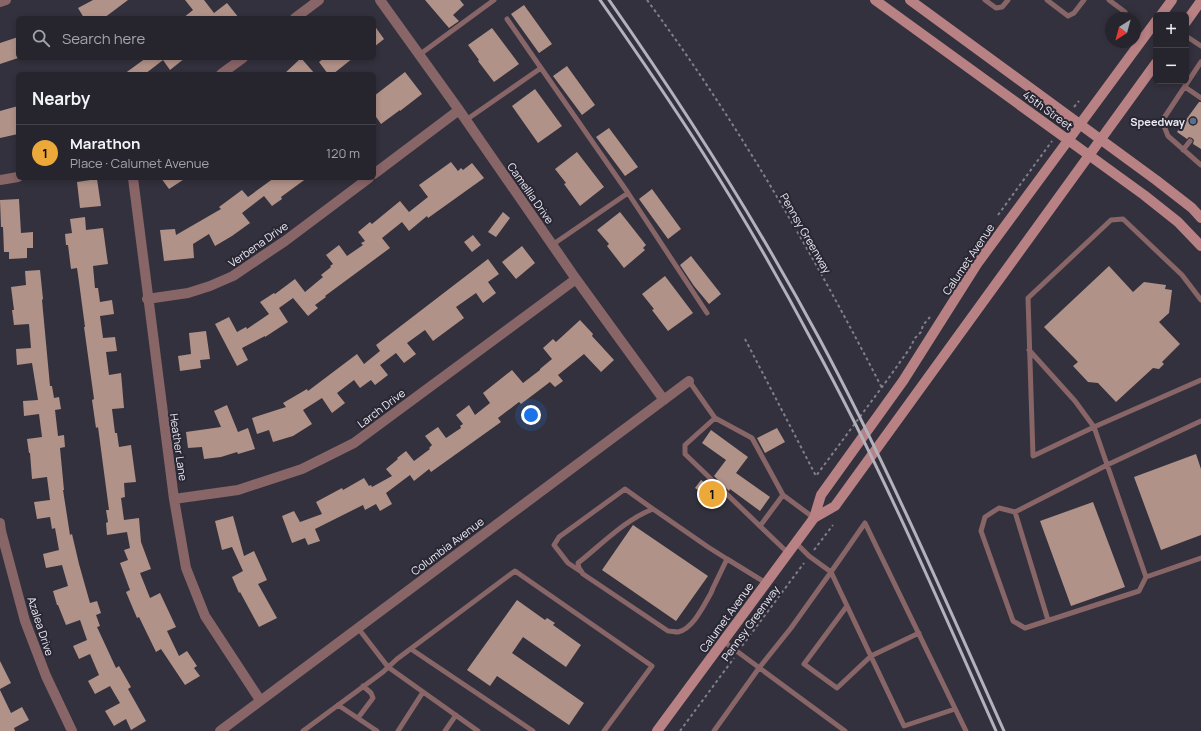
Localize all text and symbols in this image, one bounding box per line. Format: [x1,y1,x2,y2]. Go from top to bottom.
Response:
north arrow [1105,12,1141,48]
map controls [1153,12,1189,84]
button: + [1153,12,1189,48]
search box [16,16,376,60]
icon: search [30,27,52,49]
text: Search here [62,28,145,49]
button: − [1153,48,1189,84]
text: Nearby [32,87,90,110]
street label: 45th Street [1020,87,1076,133]
place label: Speedway [1130,114,1186,129]
marker: Speedway [1188,116,1198,126]
text: Marathon [70,133,140,154]
text: 1 [42,144,48,162]
text: 120 m [326,144,360,162]
text: Place · Calumet Avenue [70,154,209,172]
street label: Camellia Drive [504,159,558,227]
street label: Pennsy Greenway [777,190,835,276]
street label: Verbena Drive [225,218,291,270]
street label: Calumet Avenue [939,220,998,298]
street label: Larch Drive [354,385,408,431]
your location [521,405,541,425]
street label: Heather Lane [167,412,191,482]
pin: 1 [699,479,725,509]
street label: Columbia Avenue [407,513,487,578]
street label: Calumet Avenue [696,579,757,655]
street label: Pennsy Greenway [717,582,783,664]
street label: Azalea Drive [24,594,58,658]

